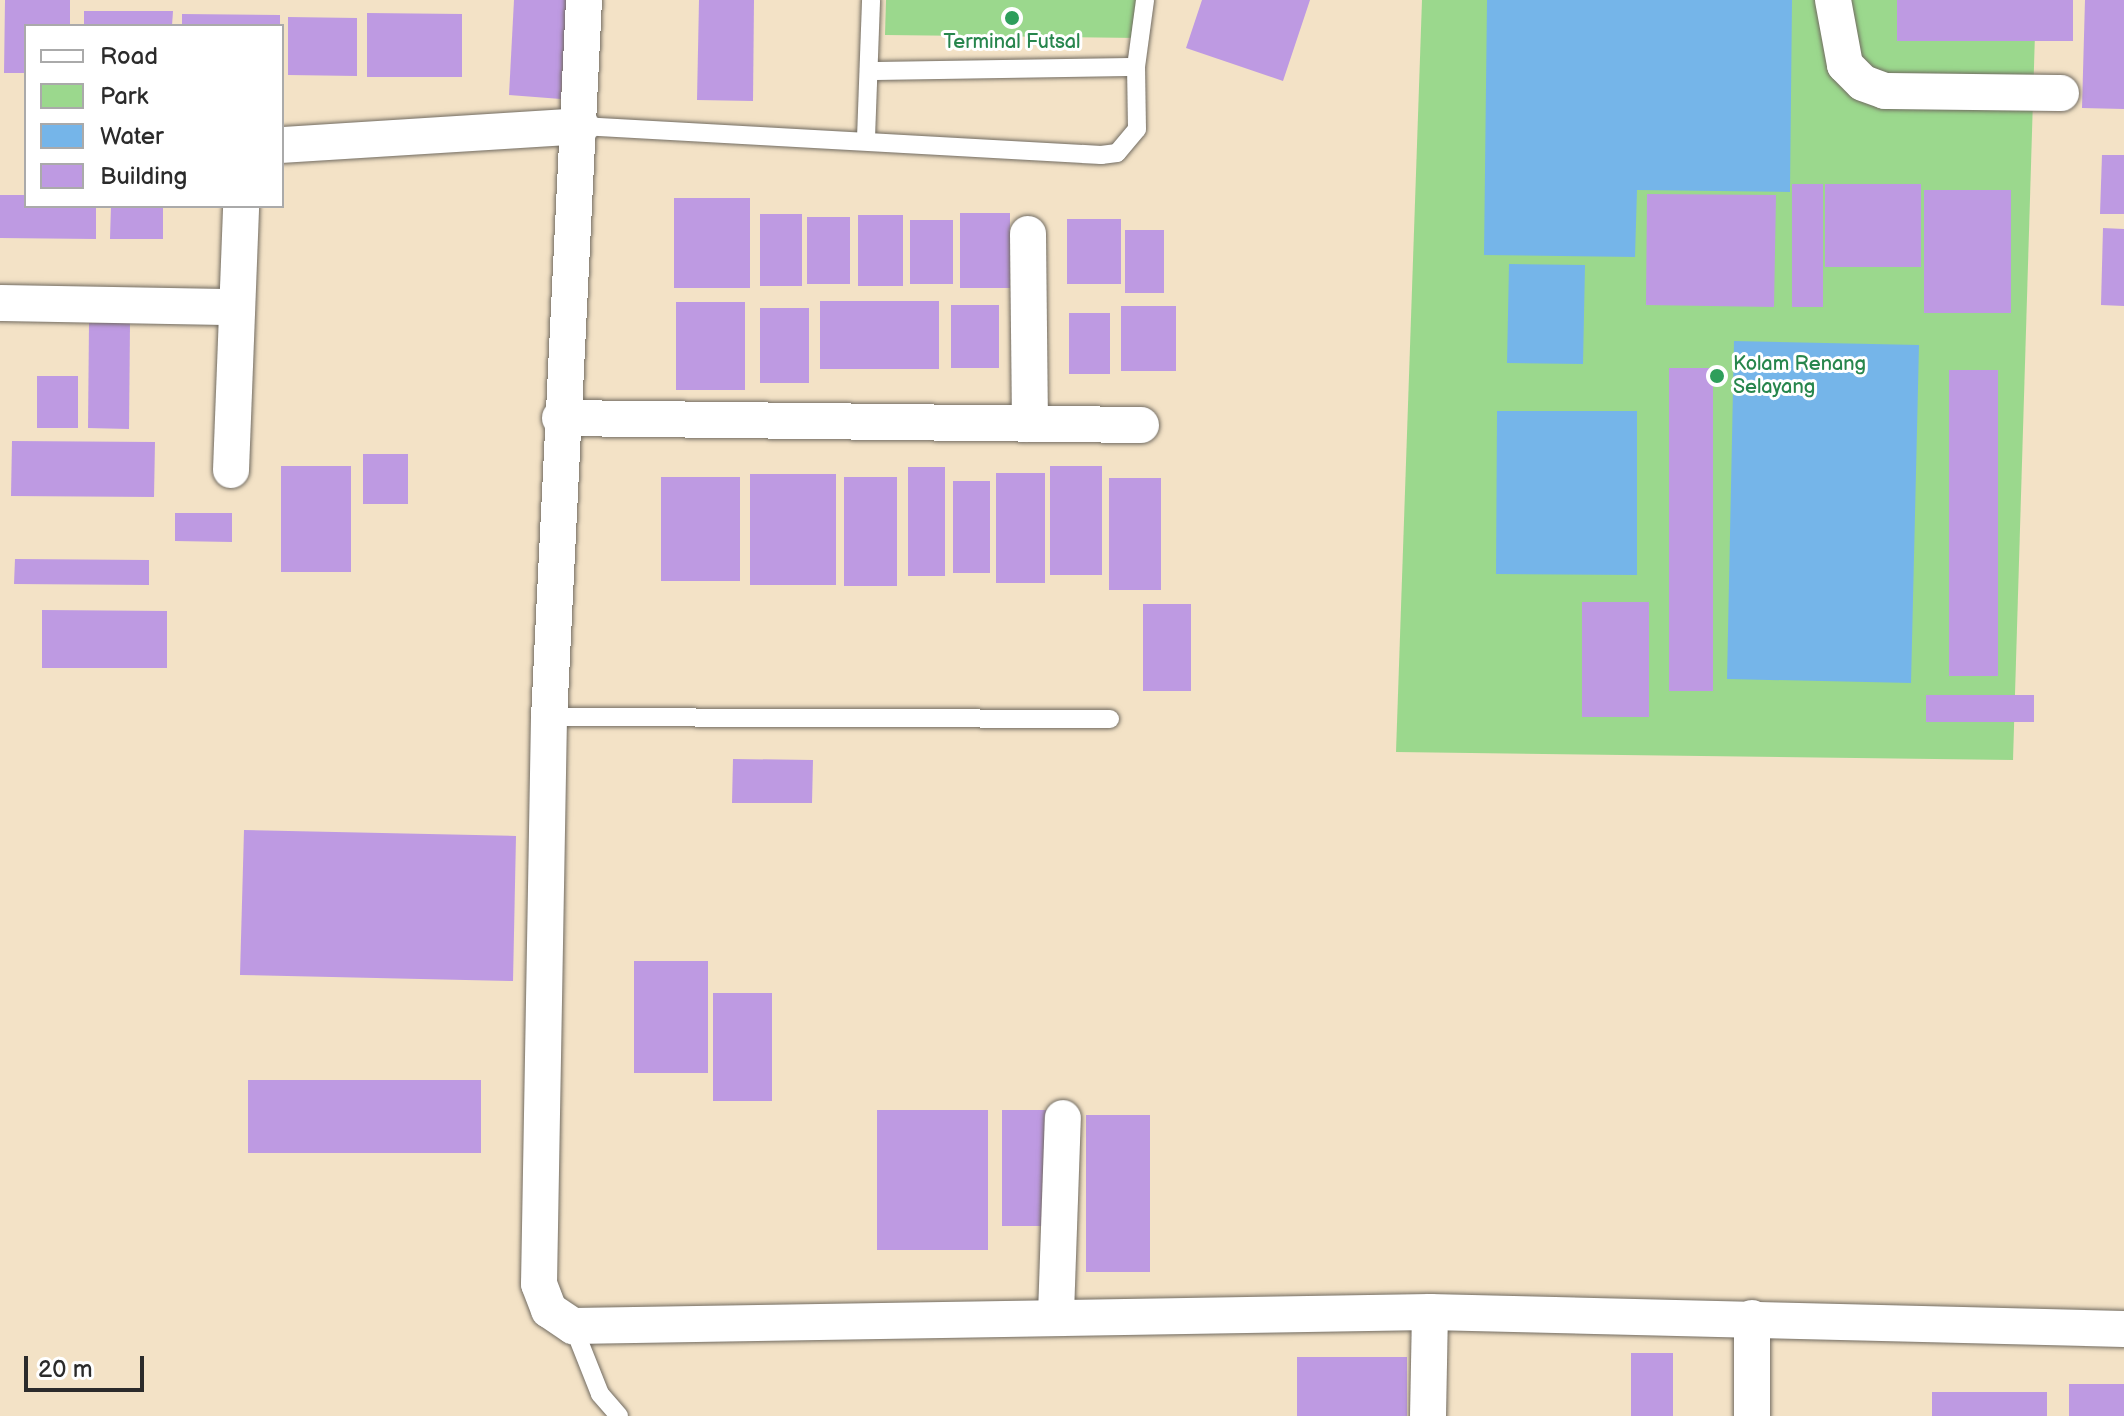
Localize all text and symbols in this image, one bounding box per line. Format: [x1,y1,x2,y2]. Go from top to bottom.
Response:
marker: Terminal Futsal [1003,9,1021,27]
legend [24,24,284,208]
place label: Terminal Futsal [943,30,1081,54]
text: Road [100,42,158,71]
text: Park [100,82,148,111]
text: Water [100,122,164,151]
text: Building [100,162,187,191]
place label: Kolam Renang Selayang [1733,352,1866,399]
marker: Kolam Renang Selayang [1708,367,1726,385]
scale bar [28,1340,148,1390]
text: 20 m [38,1355,93,1384]

